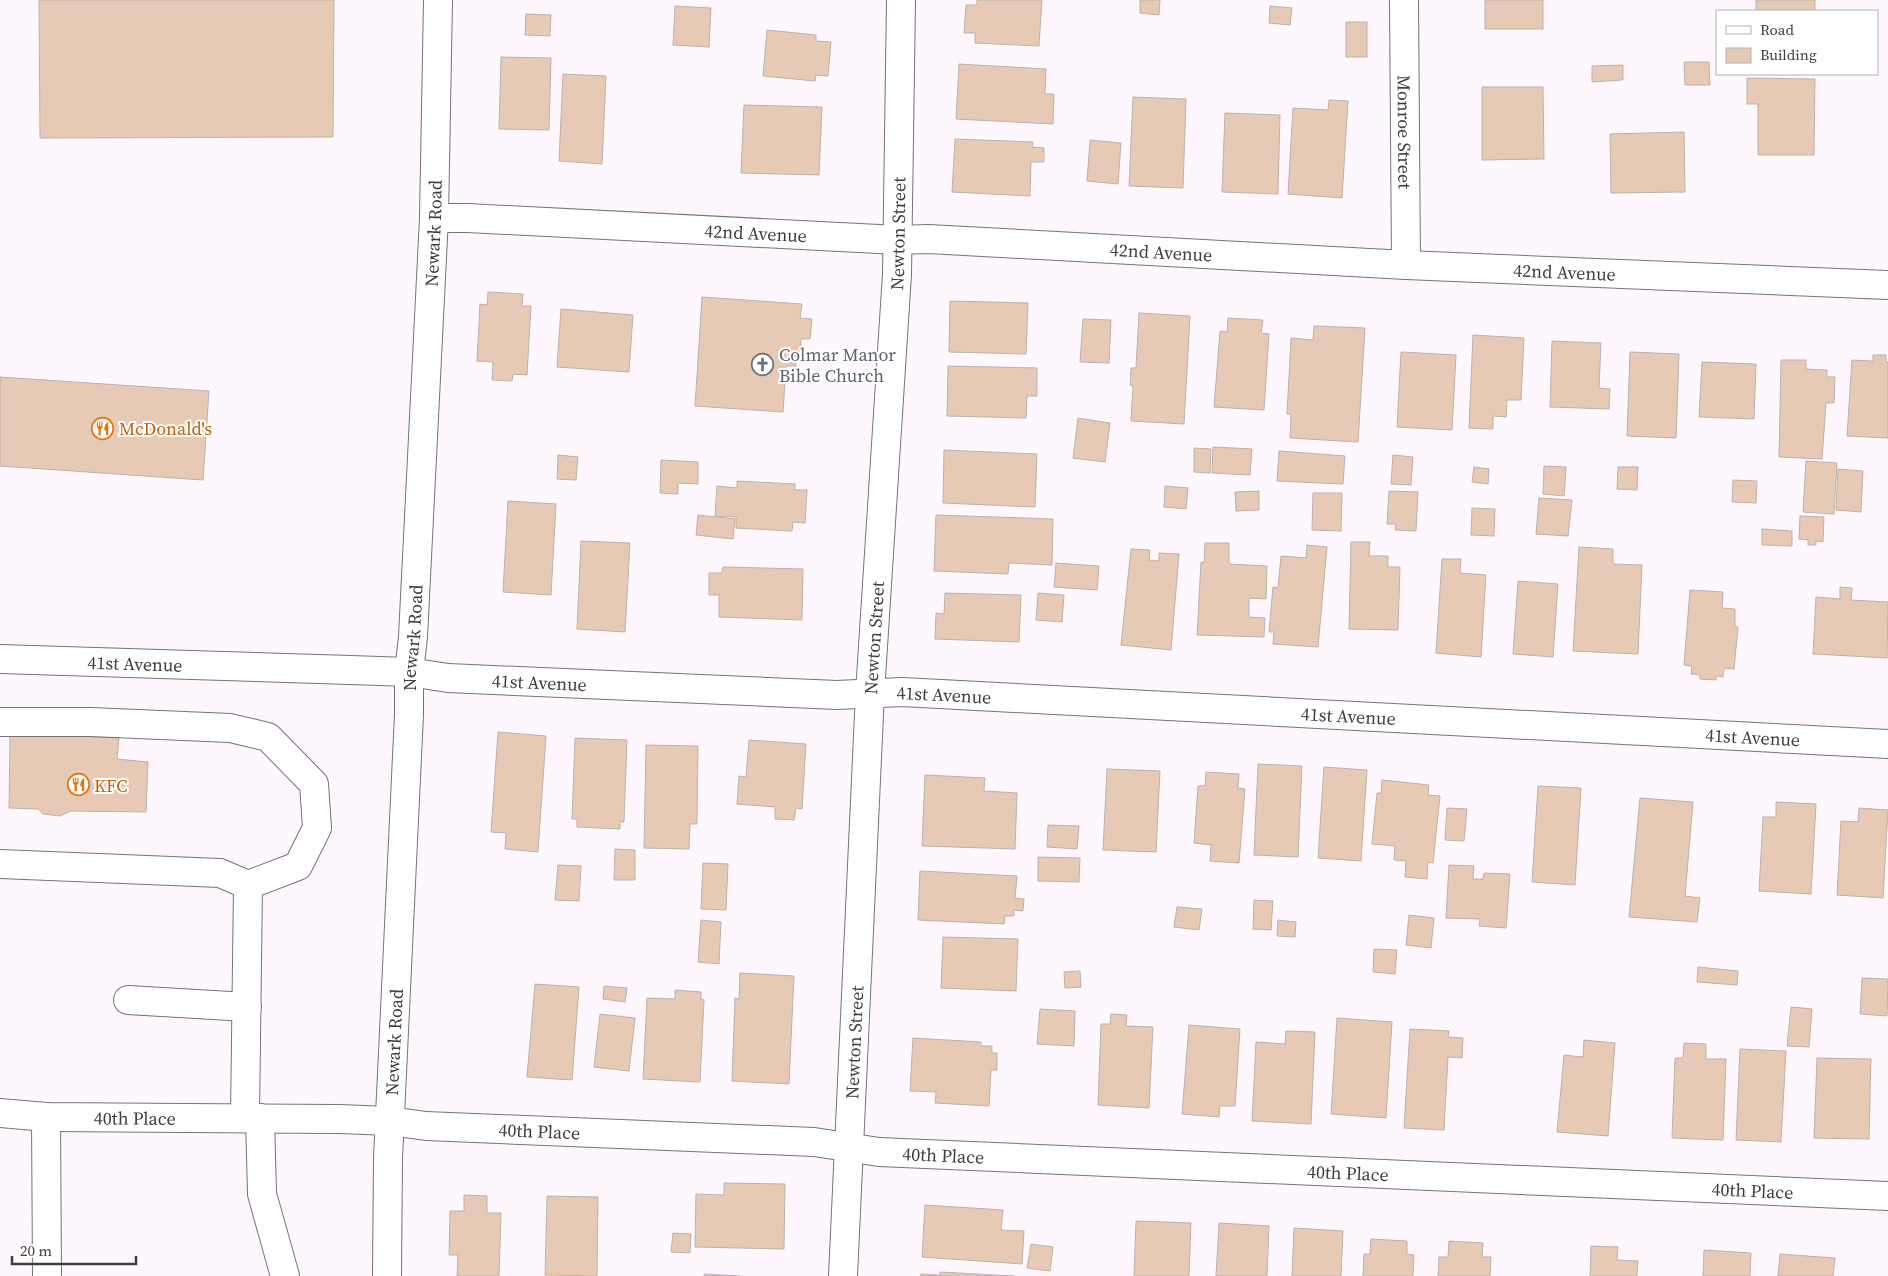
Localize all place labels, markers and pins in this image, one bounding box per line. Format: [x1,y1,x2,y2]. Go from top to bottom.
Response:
place label: Colmar Manor Bible Church [779,342,896,388]
church icon: Colmar Manor Bible Church [751,352,775,376]
restaurant icon: McDonald's [91,416,115,440]
place label: McDonald's [119,416,212,441]
restaurant icon: KFC [66,773,90,797]
place label: KFC [94,773,128,798]

